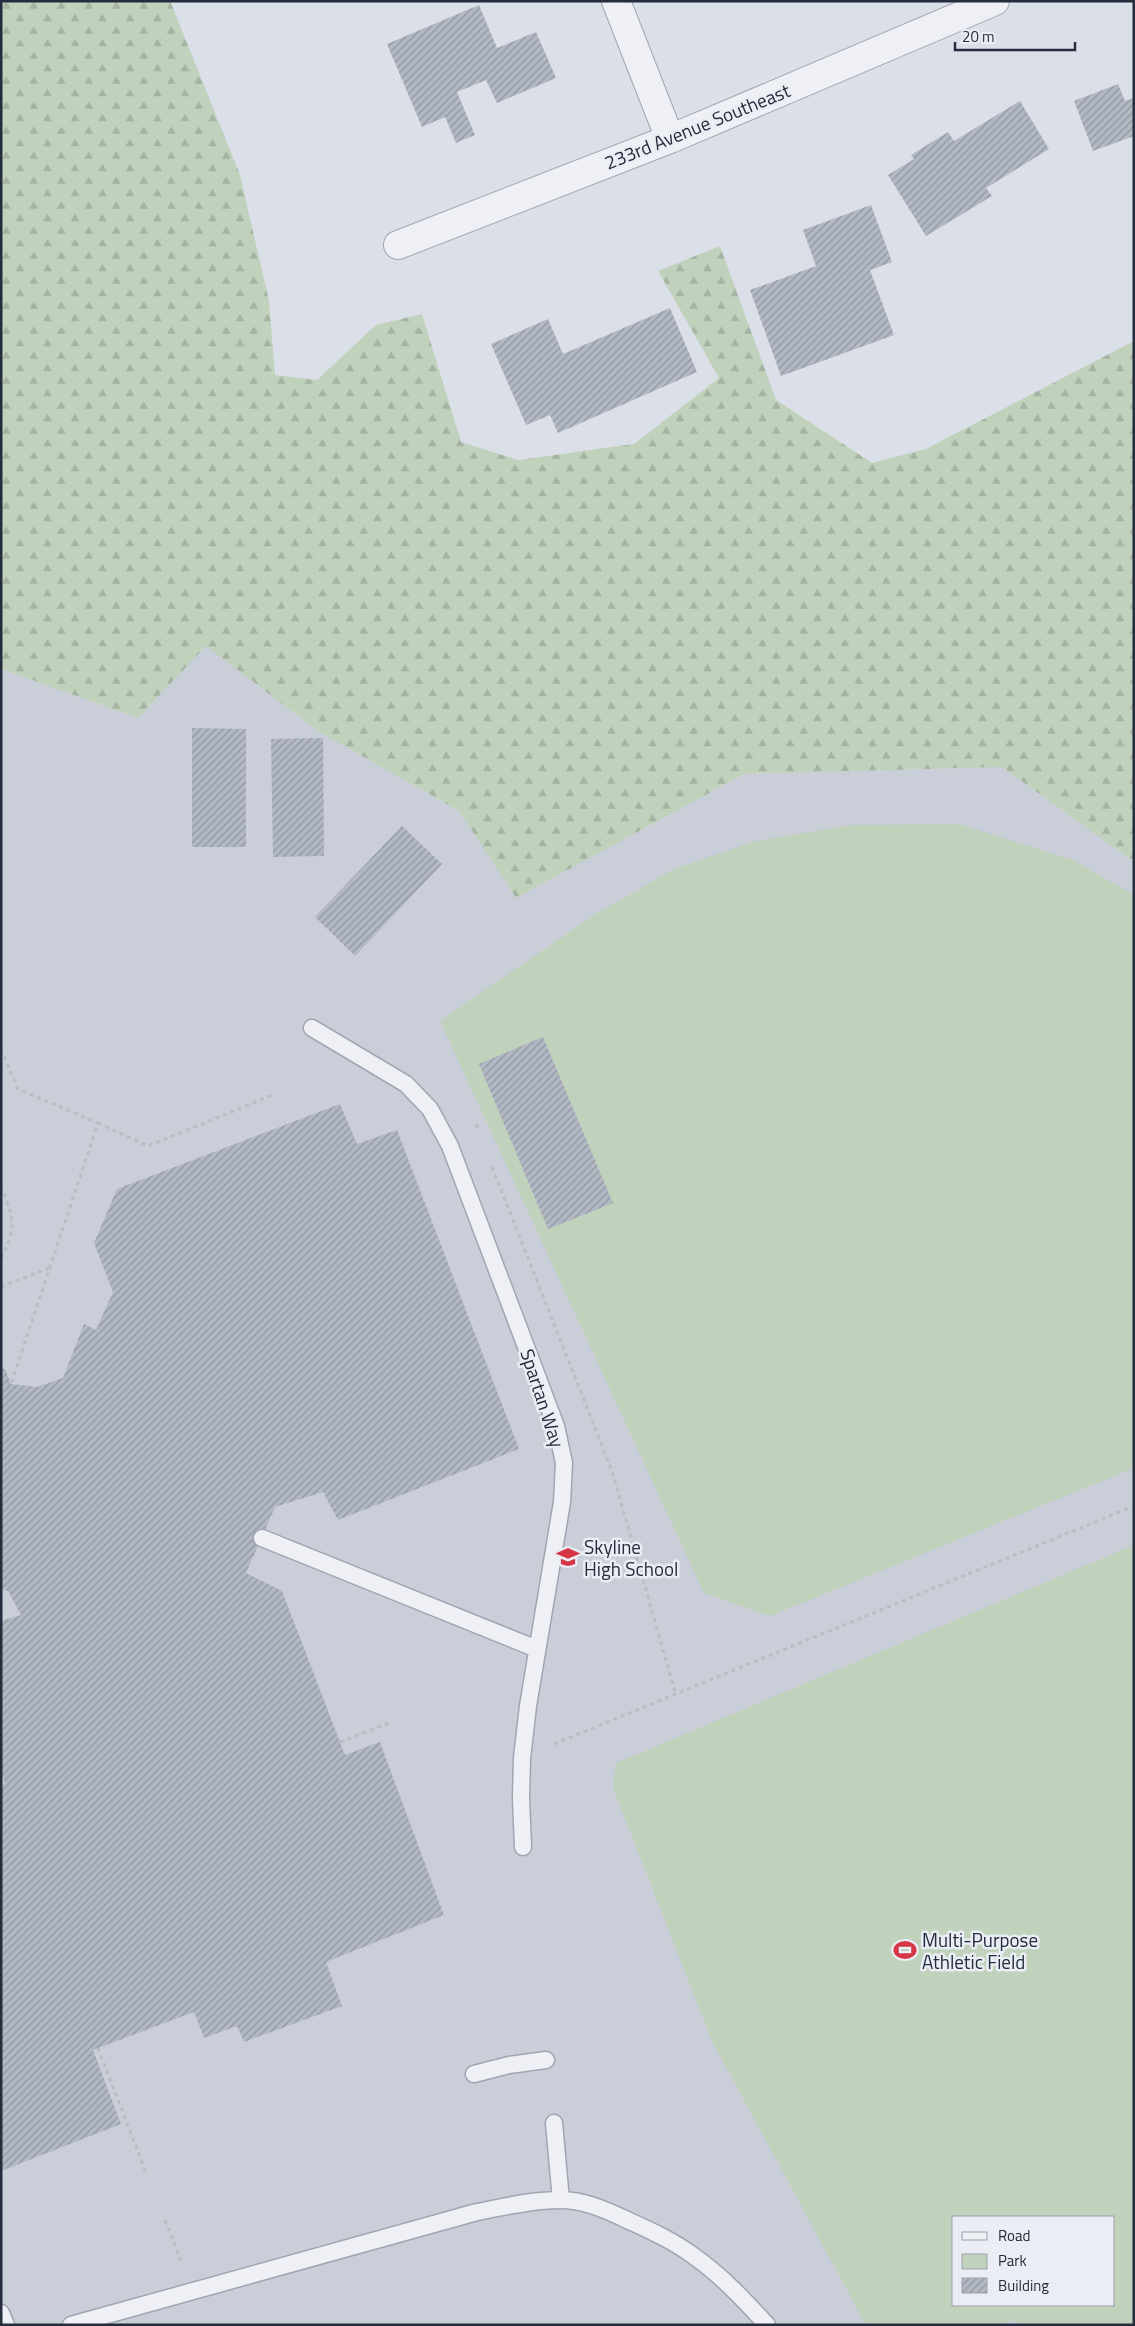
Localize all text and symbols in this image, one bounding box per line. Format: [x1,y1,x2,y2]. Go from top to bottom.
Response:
scale bar [955,20,1075,52]
text: 20 m [962,25,995,48]
street label: 233rd Avenue Southeast [600,75,795,177]
street label: Spartan Way [513,1345,573,1451]
place label: Skyline High School [584,1532,678,1583]
school or university icon: Skyline High School [555,1544,581,1570]
place label: Multi-Purpose Athletic Field [922,1925,1038,1976]
sports icon: Multi-Purpose Athletic Field [892,1937,918,1963]
legend [952,2216,1115,2306]
text: Road [998,2224,1030,2247]
text: Park [998,2249,1027,2272]
text: Building [998,2274,1049,2297]

